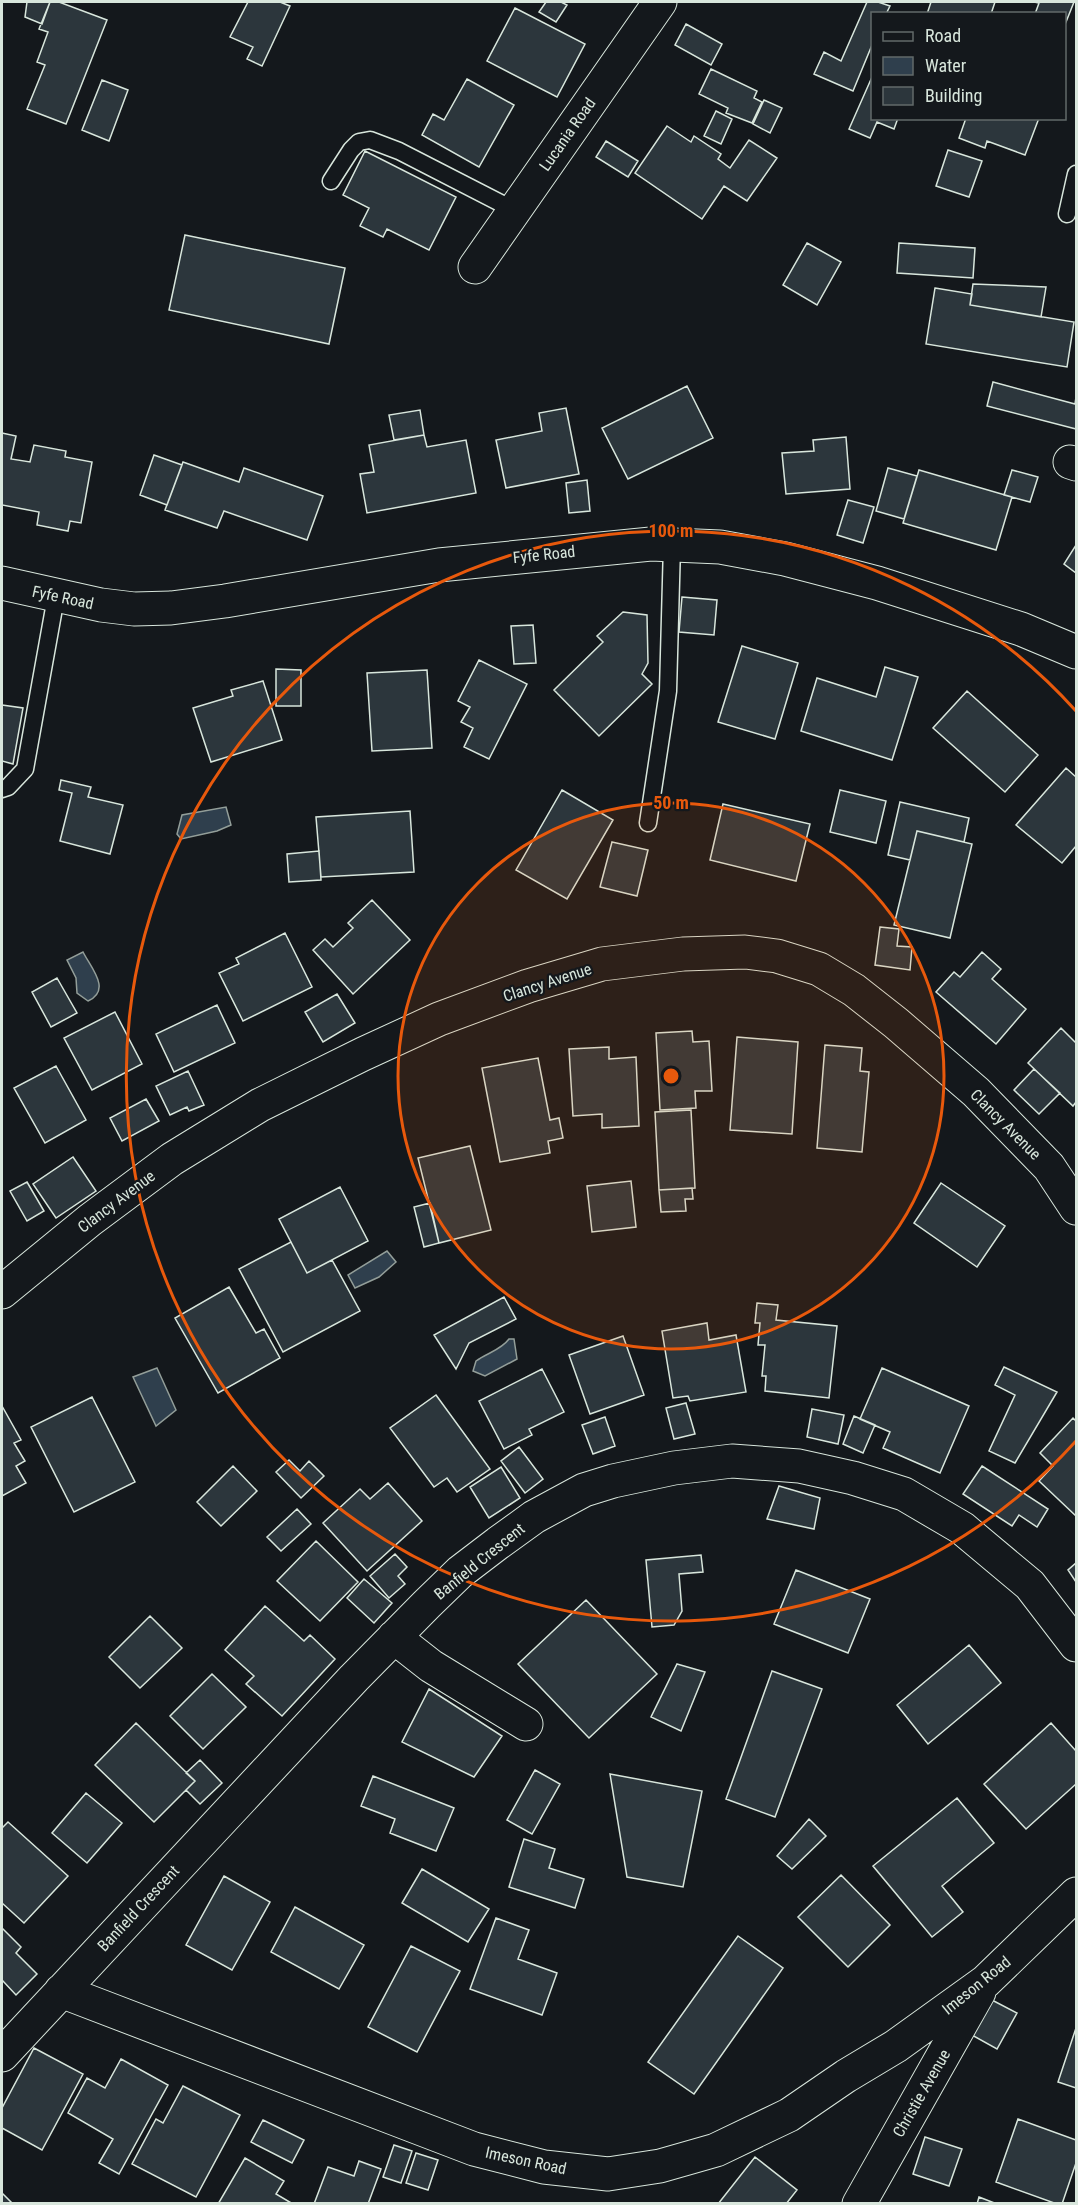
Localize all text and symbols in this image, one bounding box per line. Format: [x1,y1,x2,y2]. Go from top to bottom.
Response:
legend [871,12,1066,120]
text: Road [925,25,961,46]
text: Water [925,55,967,76]
text: Building [925,85,982,106]
street label: Lucania Road [535,94,600,175]
text: 100 m [649,520,693,541]
street label: Fyfe Road [512,542,576,567]
street label: Fyfe Road [30,582,95,613]
text: 50 m [653,792,689,813]
street label: Clancy Avenue [500,959,594,1006]
centre of rings [661,1066,681,1086]
street label: Clancy Avenue [966,1085,1045,1164]
street label: Clancy Avenue [74,1166,159,1237]
street label: Banfield Crescent [430,1519,529,1604]
street label: Banfield Crescent [94,1861,183,1955]
street label: Imeson Road [938,1952,1014,2019]
street label: Christie Avenue [889,2046,954,2141]
street label: Imeson Road [484,2143,568,2178]

